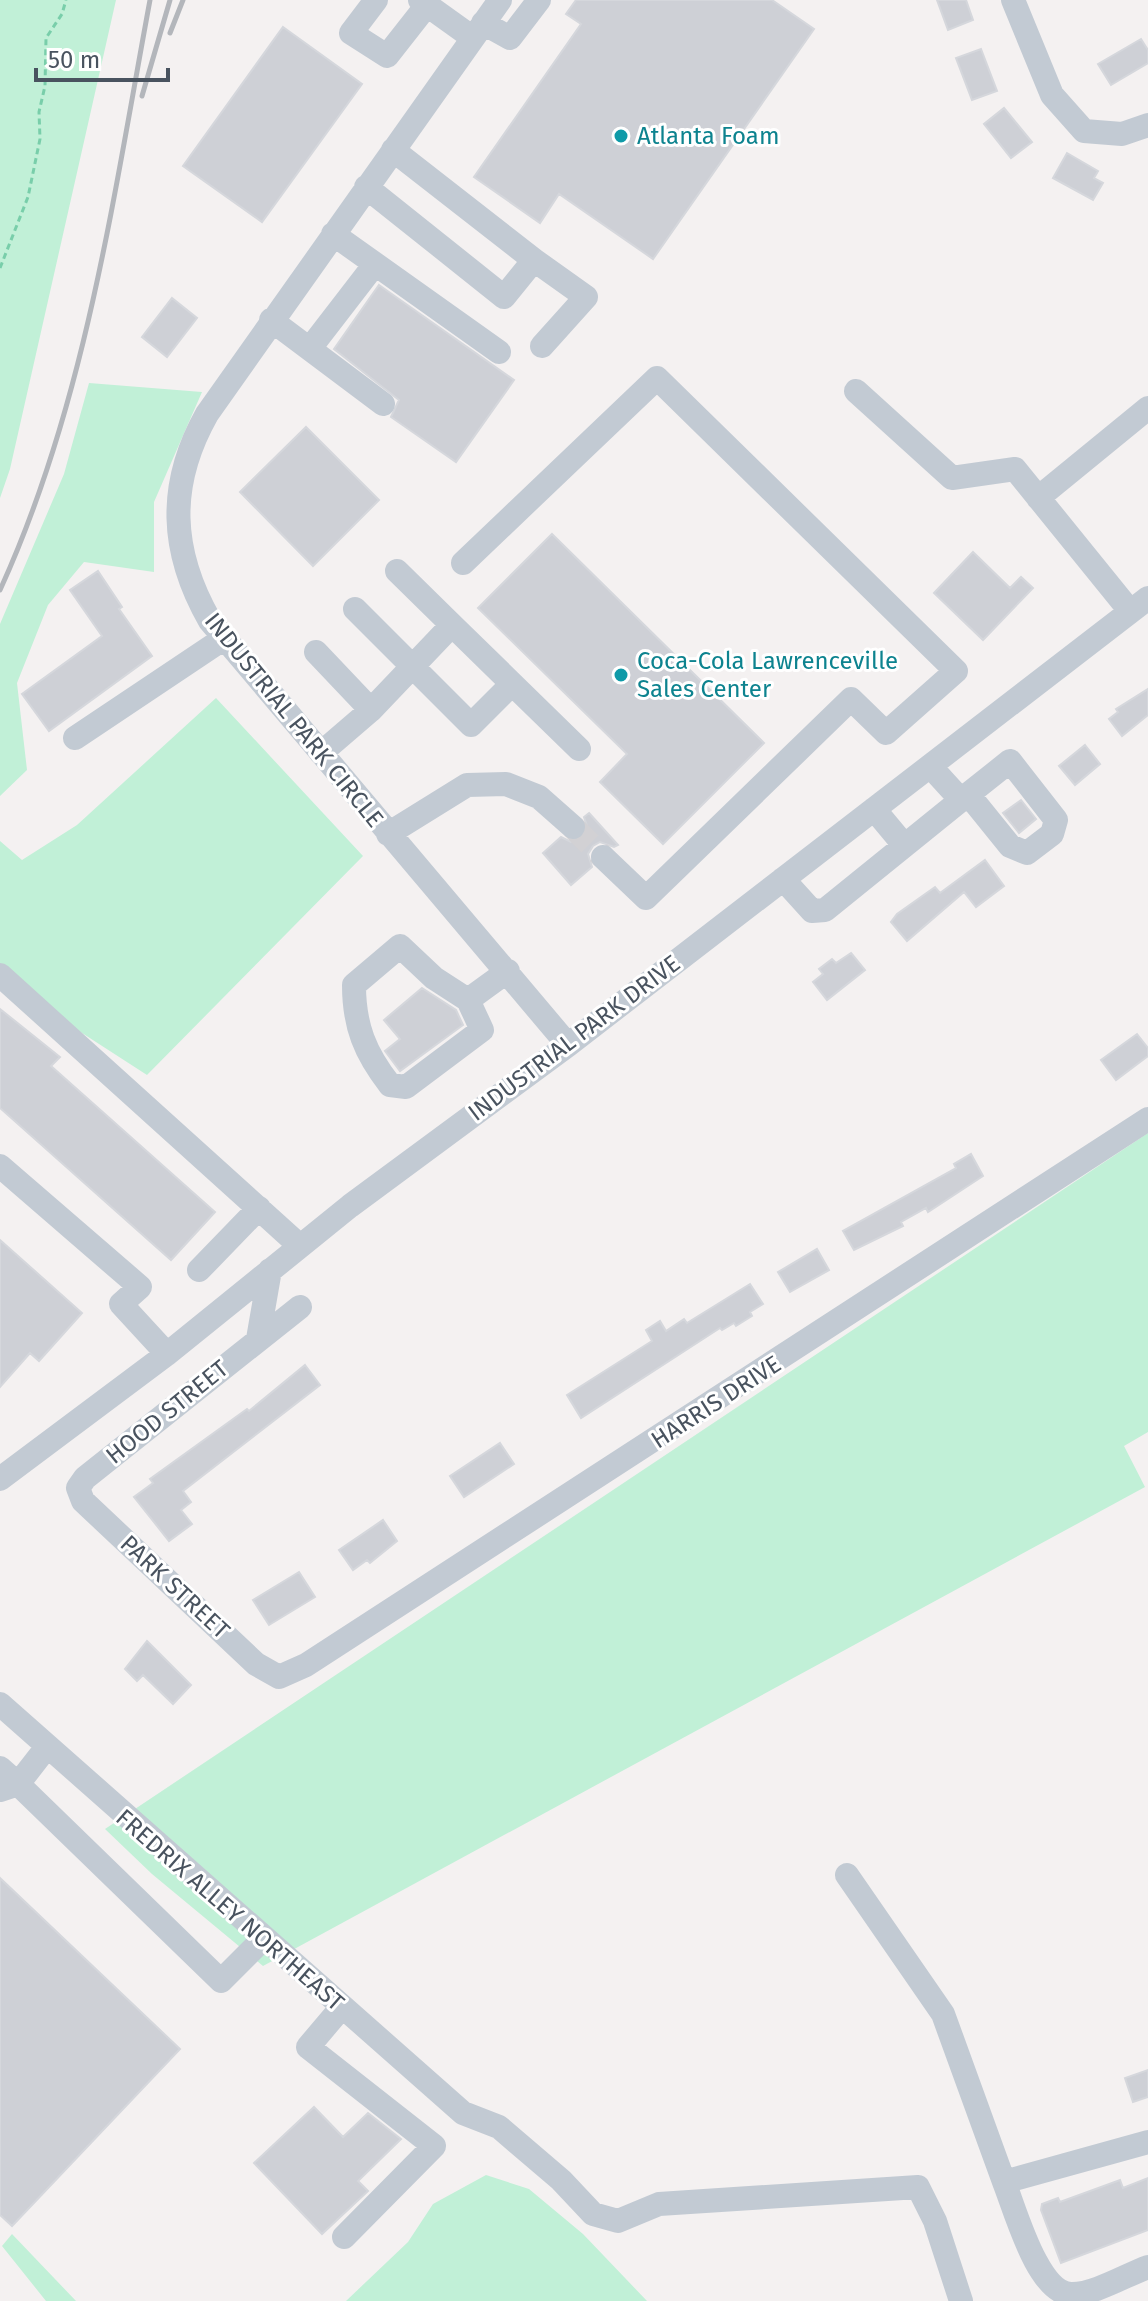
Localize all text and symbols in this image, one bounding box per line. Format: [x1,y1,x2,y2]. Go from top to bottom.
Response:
scale bar [36,32,168,82]
text: 50 m [48,46,100,74]
place label: Atlanta Foam [637,122,779,150]
marker: Atlanta Foam [612,127,630,145]
street label: INDUSTRIAL PARK CIRCLE [199,607,389,833]
place label: Coca-Cola Lawrenceville Sales Center [637,647,898,703]
marker: Coca-Cola Lawrenceville Sales Center [612,666,630,684]
street label: INDUSTRIAL PARK DRIVE [463,949,685,1127]
street label: HARRIS DRIVE [646,1350,786,1454]
street label: HOOD STREET [100,1354,234,1470]
street label: PARK STREET [115,1529,236,1645]
street label: FREDRIX ALLEY NORTHEAST [110,1803,350,2017]

